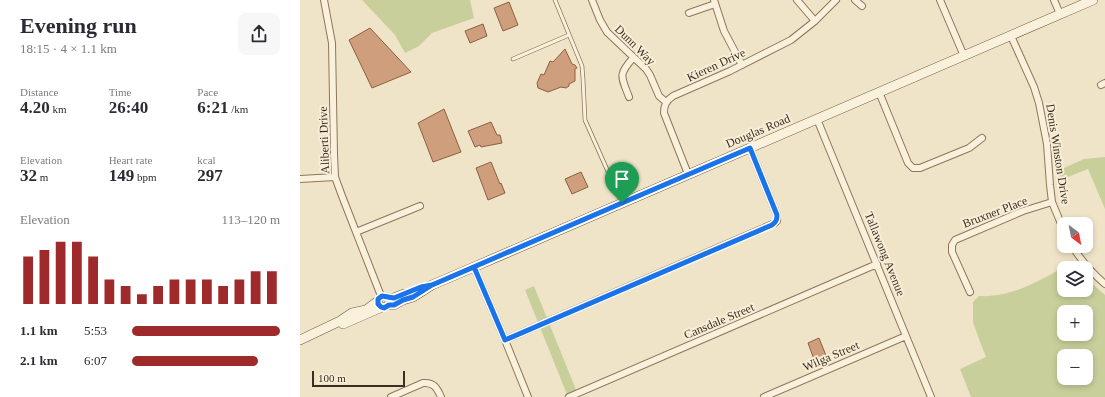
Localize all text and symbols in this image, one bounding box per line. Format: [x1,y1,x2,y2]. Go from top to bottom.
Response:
text: Evening run [20,13,137,38]
button: share [238,13,280,55]
street label: Dunn Way [612,22,658,68]
text: 18:15 · 4 × 1.1 km [20,41,117,56]
street label: Kieren Drive [685,45,747,85]
text: Distance [20,86,58,98]
text: Time [109,86,131,98]
text: Pace [197,86,218,98]
text: 4.20 [20,98,50,117]
text: 26:40 [109,98,148,117]
text: 6:21 [197,98,229,117]
text: km [50,103,67,115]
text: /km [229,103,248,115]
street label: Denis Winston Drive [1043,103,1073,205]
street label: Aliberti Drive [316,106,332,174]
street label: Douglas Road [724,111,792,151]
text: Elevation [20,154,62,166]
text: Heart rate [109,154,152,166]
text: kcal [197,154,216,166]
pin [605,162,639,203]
text: 32 [20,166,37,185]
text: 149 [109,166,134,185]
text: 297 [197,166,223,185]
icon: arrive [611,168,633,190]
text: m [37,171,48,183]
text: bpm [134,171,156,183]
street label: Bruxner Place [961,193,1029,231]
street label: Tallawong Avenue [862,210,908,298]
text: Elevation [20,212,70,227]
text: 113–120 m [222,212,280,227]
north arrow [1057,217,1093,253]
map controls [1057,217,1093,385]
button: layers [1057,261,1093,297]
street label: Cansdale Street [682,300,757,342]
button: + [1057,305,1093,341]
text: 1.1 km [20,323,58,338]
text: 5:53 [84,323,107,338]
street label: Wilga Street [801,338,862,374]
button: − [1057,349,1093,385]
text: 2.1 km [20,353,58,368]
text: 6:07 [84,353,107,368]
scale bar [312,369,405,388]
text: 100 m [318,372,346,384]

